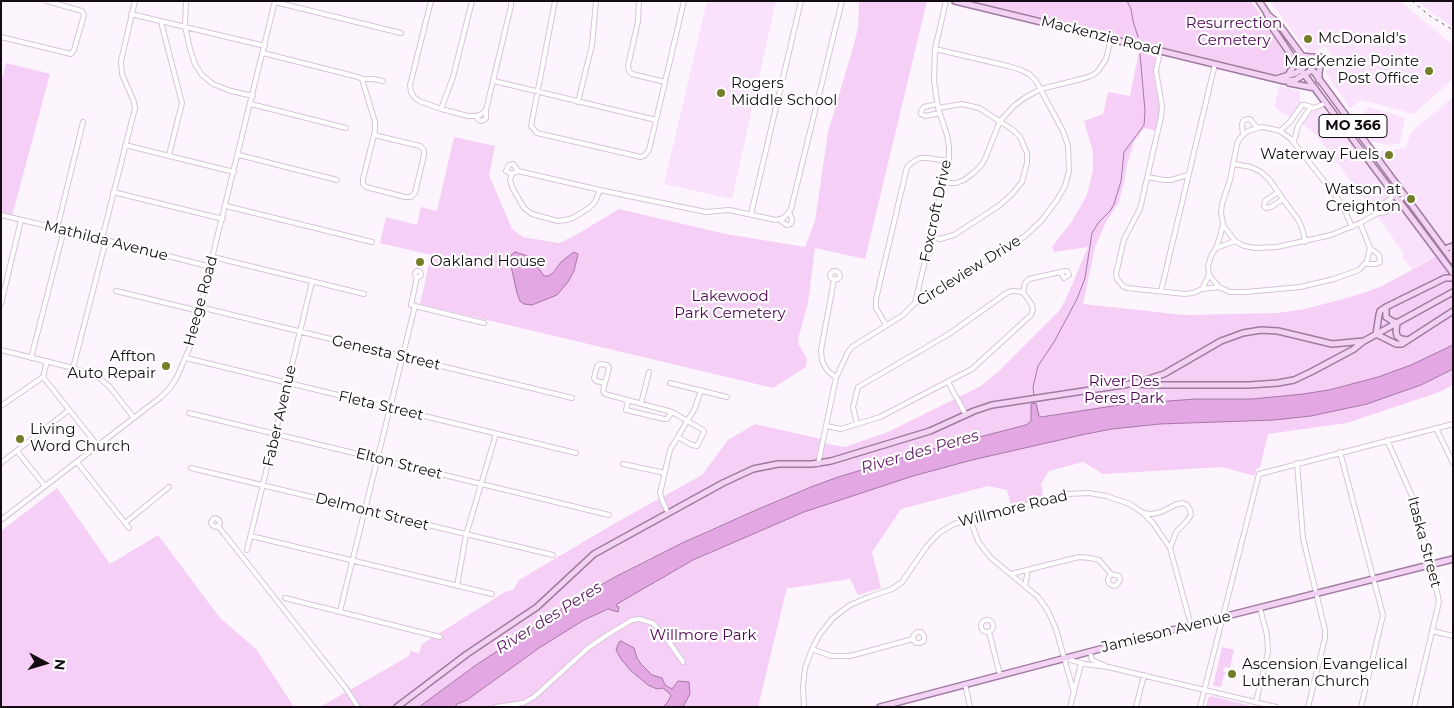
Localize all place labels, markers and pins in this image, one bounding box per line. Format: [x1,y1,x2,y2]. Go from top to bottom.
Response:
place label: McDonald's [1318,30,1406,48]
marker: McDonald's [1302,33,1314,45]
place label: MacKenzie Pointe Post Office [1284,53,1419,88]
marker: MacKenzie Pointe Post Office [1423,65,1435,77]
place label: Rogers Middle School [731,75,837,110]
marker: Rogers Middle School [715,87,727,99]
place label: Waterway Fuels [1260,146,1379,164]
marker: Waterway Fuels [1383,149,1395,161]
place label: Watson at Creighton [1324,181,1401,216]
marker: Watson at Creighton [1405,193,1417,205]
place label: Oakland House [430,253,546,271]
marker: Oakland House [414,256,426,268]
place label: Affton Auto Repair [67,348,156,383]
marker: Affton Auto Repair [160,360,172,372]
place label: Living Word Church [30,421,130,456]
marker: Living Word Church [14,433,26,445]
place label: Ascension Evangelical Lutheran Church [1242,656,1408,691]
marker: Ascension Evangelical Lutheran Church [1226,668,1238,680]

